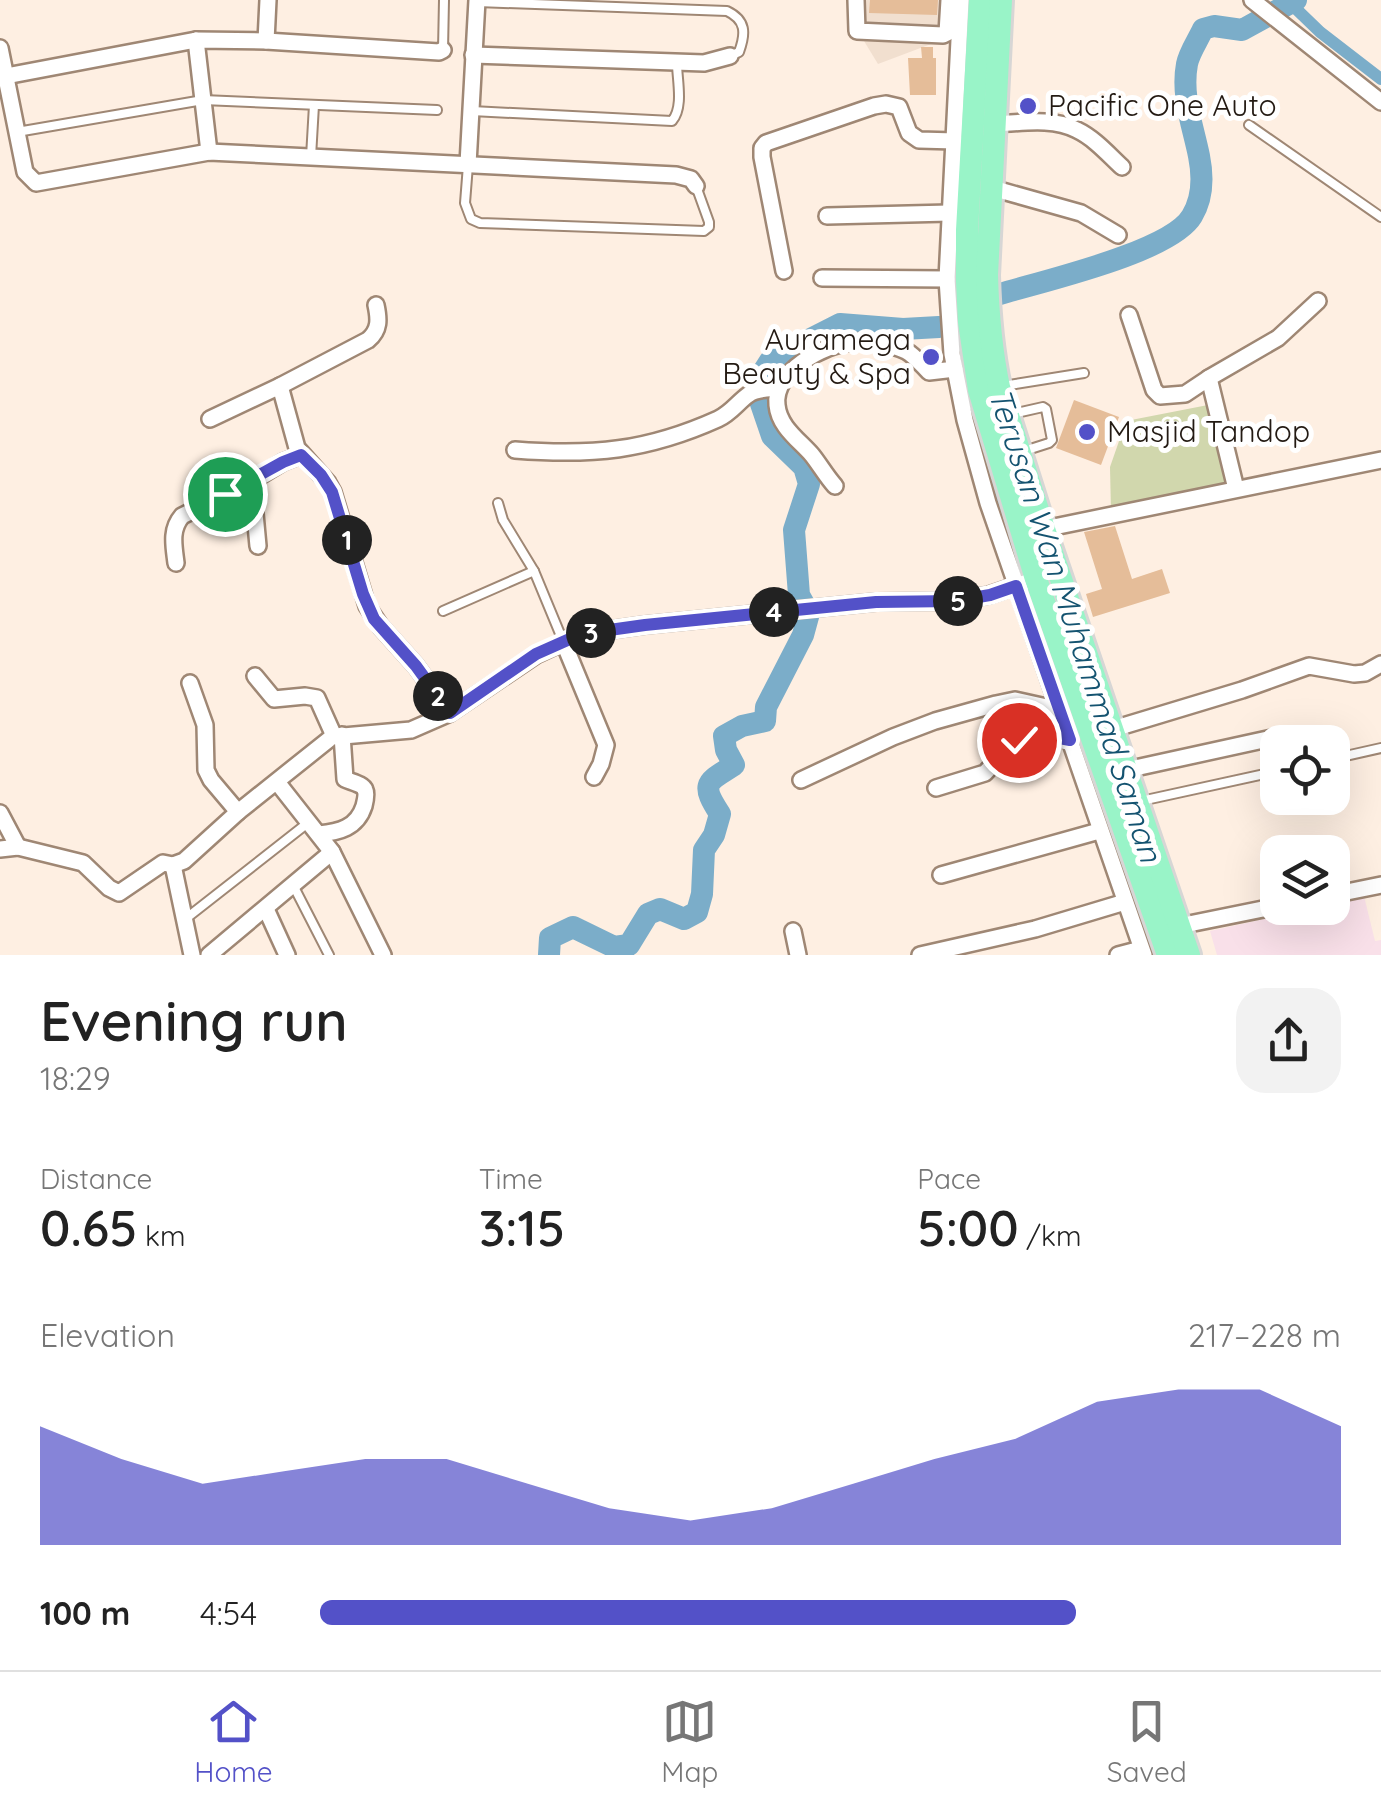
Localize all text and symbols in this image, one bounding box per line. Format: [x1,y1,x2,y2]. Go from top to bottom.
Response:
place label: Pacific One Auto [1048,86,1277,124]
marker: Pacific One Auto [1017,95,1039,117]
place label: Auramega Beauty & Spa [722,320,911,392]
marker: Auramega Beauty & Spa [920,346,942,368]
water label: Terusan Wan Muhammad Saman [980,383,1172,868]
place label: Masjid Tandop [1107,412,1310,450]
marker: Masjid Tandop [1076,421,1098,443]
pin [183,452,268,537]
icon: arrive [198,467,253,522]
pin: 1 [322,515,372,565]
text: 1 [342,522,352,557]
pin: 5 [933,576,983,626]
text: 5 [950,583,966,618]
pin: 4 [749,587,799,637]
text: 4 [766,594,782,629]
pin: 3 [566,608,616,658]
text: 3 [583,615,599,650]
pin: 2 [413,671,463,721]
text: 2 [430,678,446,713]
pin [977,698,1062,783]
icon: check [992,713,1047,768]
map controls [1260,725,1350,925]
button: locate [1260,725,1350,815]
button: layers [1260,835,1350,925]
text: Evening run [40,986,348,1055]
button: share [1236,988,1341,1093]
text: 18:29 [40,1058,111,1098]
text: Distance [40,1161,152,1196]
text: Time [479,1161,543,1196]
text: Pace [917,1161,981,1196]
text: 0.65 [40,1196,137,1259]
text: 3:15 [479,1196,565,1259]
text: 5:00 [917,1196,1019,1259]
text: km [137,1218,186,1253]
text: /km [1019,1218,1081,1253]
text: Elevation [40,1315,175,1355]
text: 217–228 m [1188,1315,1341,1355]
text: 100 m [40,1593,130,1633]
text: 4:54 [200,1593,257,1633]
tab: Home [194,1694,273,1789]
tab: Map [661,1694,718,1789]
tab: Saved [1107,1694,1187,1789]

